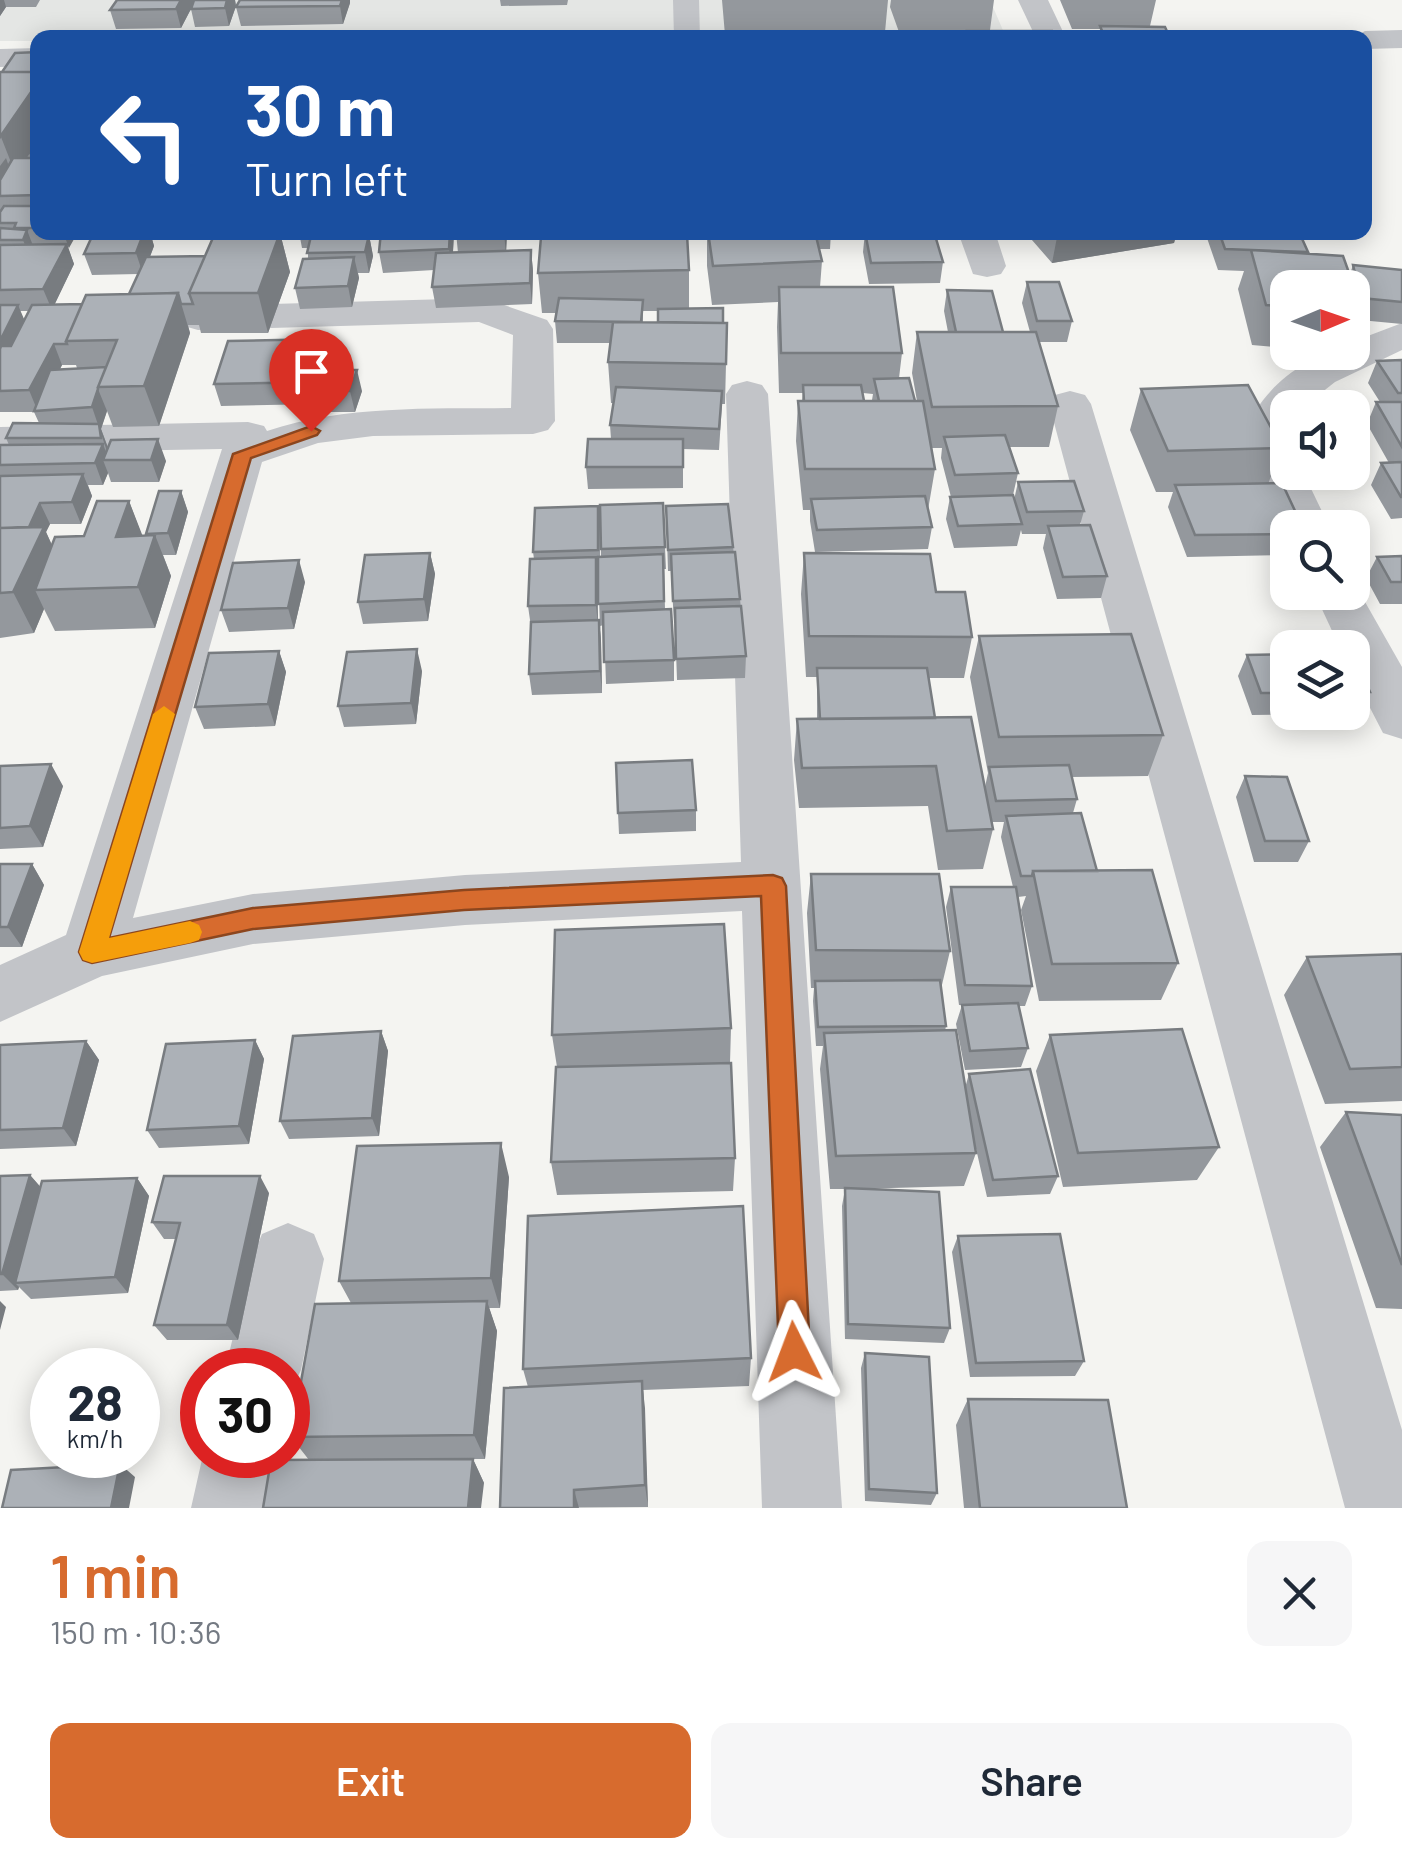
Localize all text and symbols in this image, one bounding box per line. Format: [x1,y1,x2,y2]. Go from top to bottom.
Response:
text: 30 m [245,66,395,150]
icon: left [80,70,210,200]
text: Turn left [245,151,409,205]
north arrow [1270,270,1370,370]
map controls [1270,270,1370,730]
pin [269,329,354,432]
icon: arrive [284,344,339,399]
button: sound [1270,390,1370,490]
button: search [1270,510,1370,610]
button: layers [1270,630,1370,730]
position arrow [742,1300,846,1404]
speed limit sign: 30 [180,1348,310,1478]
text: 28 [67,1371,123,1431]
text: km/h [67,1423,123,1453]
text: 1 min [50,1538,181,1610]
button: close [1247,1541,1352,1646]
text: 150 m · 10:36 [50,1612,221,1650]
button: Exit [50,1723,691,1838]
button: Share [711,1723,1352,1838]

